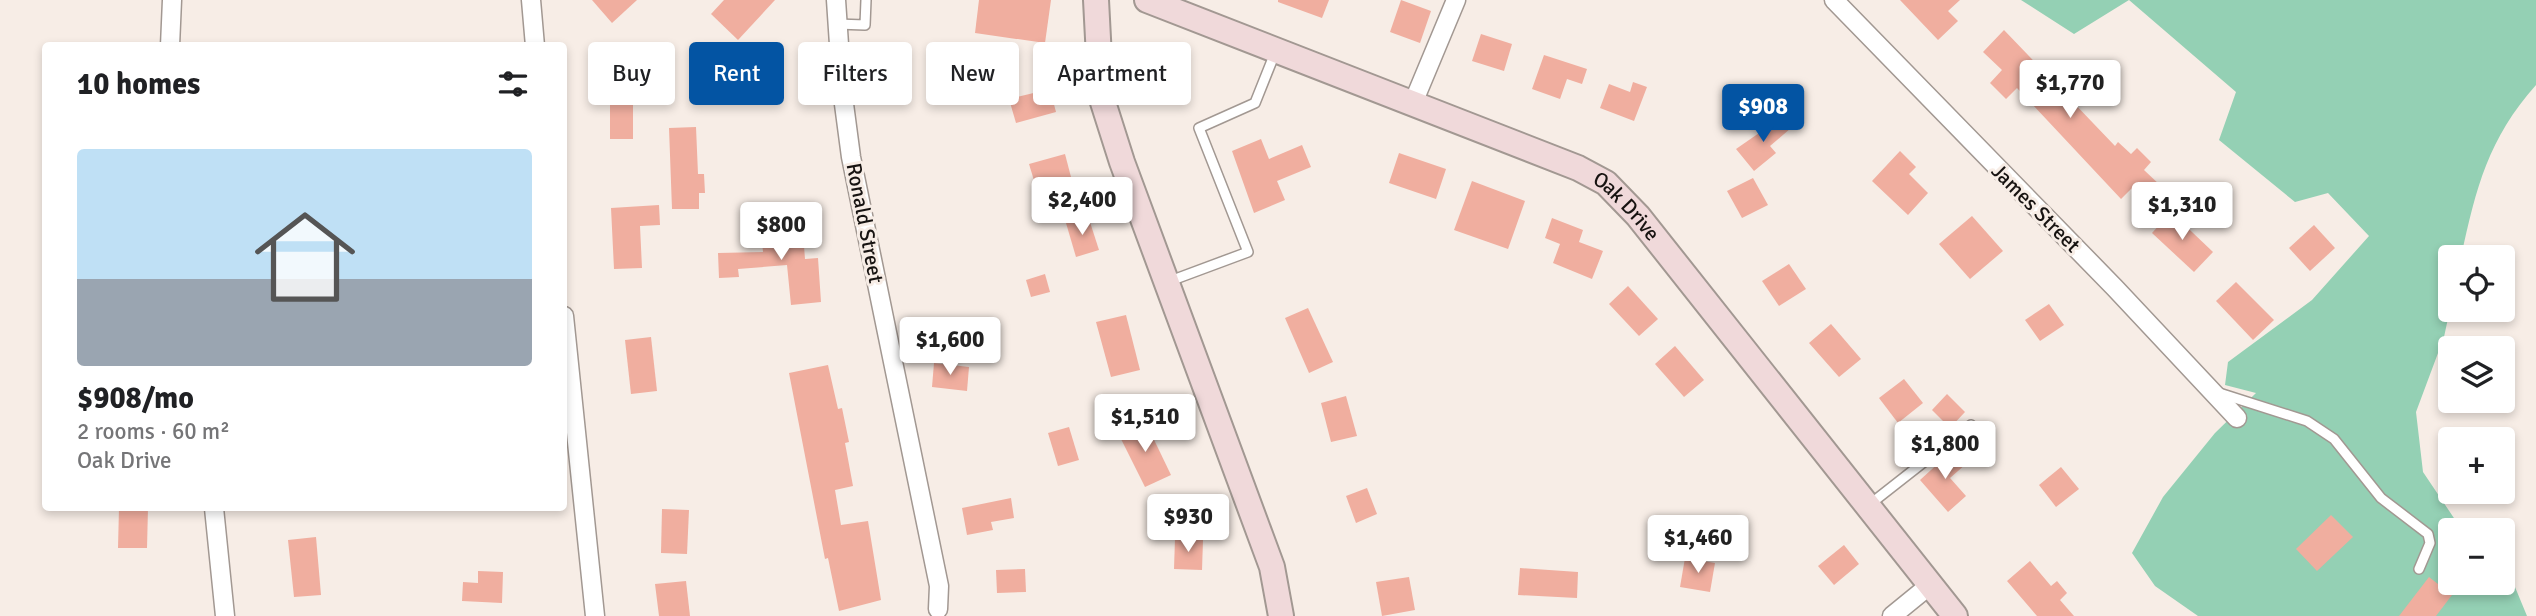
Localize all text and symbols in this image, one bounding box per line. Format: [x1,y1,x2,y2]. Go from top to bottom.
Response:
chip: Buy [588,42,675,105]
chip: Rent [689,42,784,105]
chip: Filters [798,42,912,105]
chip: New [926,42,1019,105]
chip: Apartment [1033,42,1191,105]
pin: $1,770 [2013,60,2127,120]
icon: filters [494,65,532,103]
text: 10 homes [77,66,200,103]
text: $1,770 [2036,68,2104,97]
pin: $908 [1722,85,1804,144]
text: $908 [1738,92,1788,121]
street label: James Street [1986,158,2086,258]
street label: Ronald Street [841,161,889,285]
street label: Oak Drive [1589,166,1665,246]
pin: $2,400 [1025,177,1139,237]
pin: $1,310 [2125,182,2239,242]
text: $2,400 [1048,185,1116,214]
text: $1,310 [2148,190,2216,219]
icon: home [242,194,368,320]
pin: $800 [740,202,822,262]
text: $800 [756,210,806,239]
map controls [2438,245,2515,595]
button: locate [2438,245,2515,322]
pin: $1,600 [893,318,1007,377]
text: $1,600 [916,325,984,354]
button: layers [2438,336,2515,413]
text: $908/mo [77,380,194,417]
pin: $1,510 [1088,394,1202,454]
text: $1,510 [1111,402,1179,431]
text: 2 rooms · 60 m² [77,417,230,446]
pin: $1,800 [1888,421,2002,481]
button: + [2438,427,2515,504]
text: $1,800 [1911,429,1979,458]
text: Oak Drive [77,446,172,475]
pin: $930 [1147,494,1229,554]
text: $930 [1163,502,1213,531]
pin: $1,460 [1641,516,1755,575]
button: − [2438,518,2515,595]
text: $1,460 [1664,523,1732,552]

